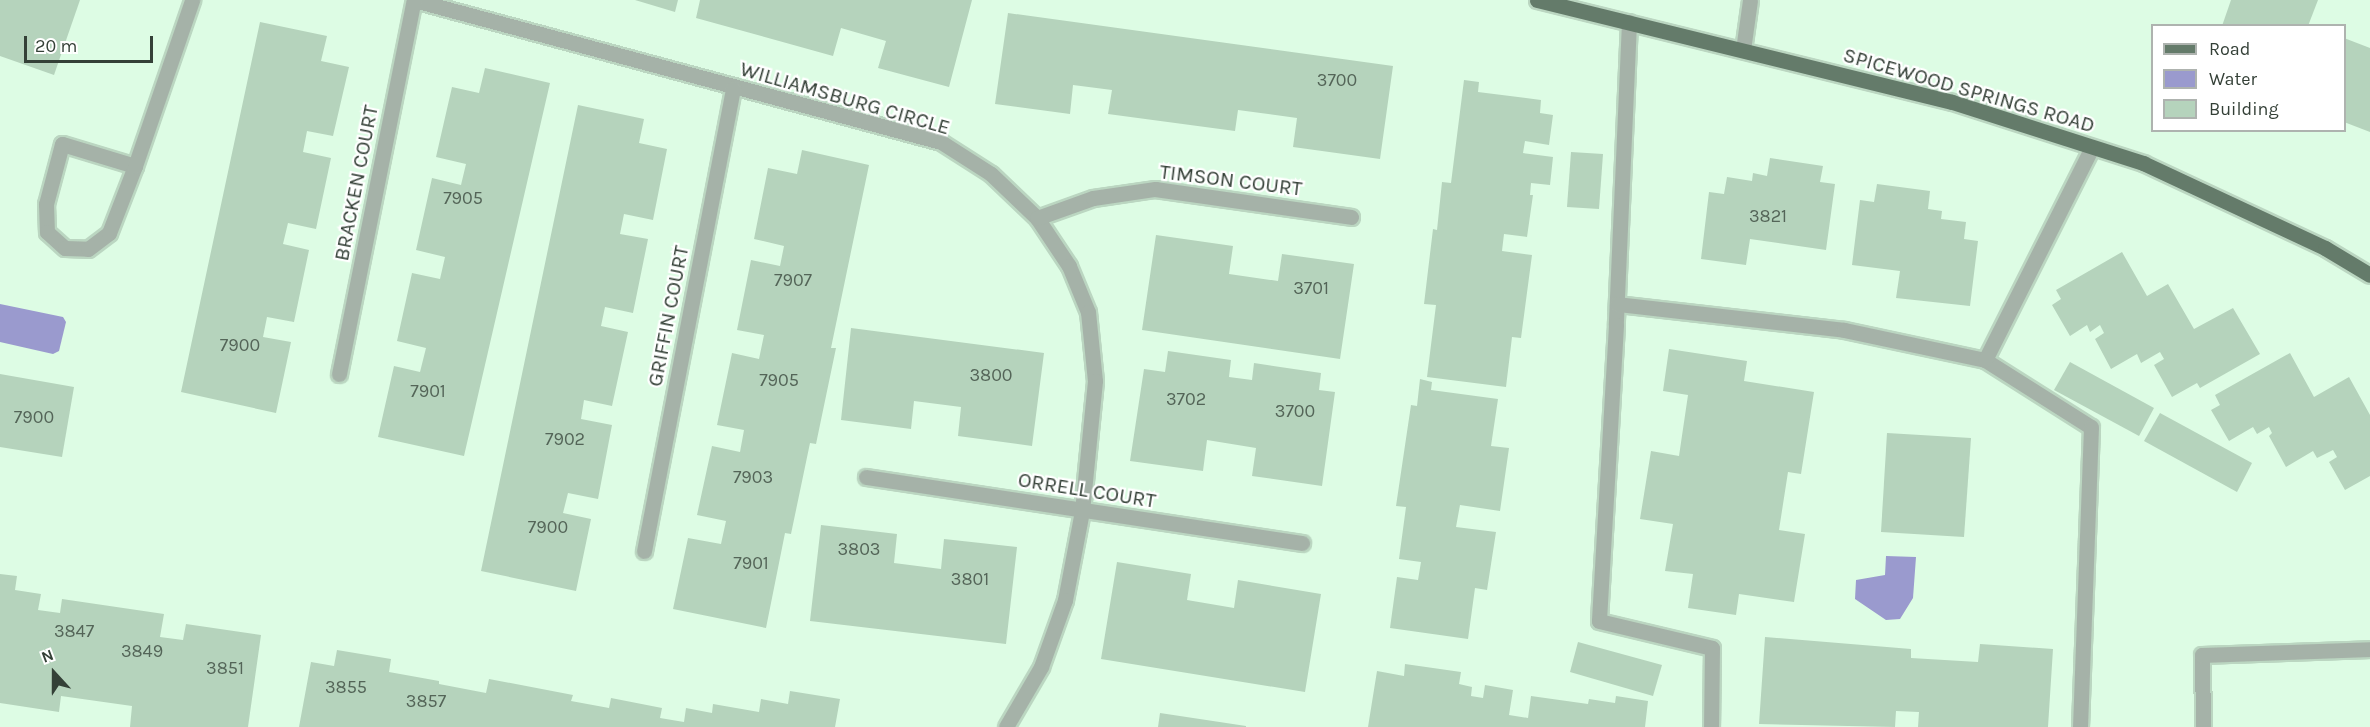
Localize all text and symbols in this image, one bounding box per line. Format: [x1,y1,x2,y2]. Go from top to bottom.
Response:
scale bar [27,24,156,62]
legend [2151,24,2346,132]
text: 20 m [35,35,77,57]
text: Road [2209,38,2250,60]
street label: SPICEWOOD SPRINGS ROAD [1840,42,2098,138]
street label: WILLIAMSBURG CIRCLE [737,56,953,140]
text: Water [2209,68,2257,90]
house number: 3700 [1317,69,1357,91]
text: Building [2209,98,2279,120]
street label: BRACKEN COURT [329,103,383,263]
street label: TIMSON COURT [1158,159,1304,201]
house number: 7905 [443,187,483,209]
house number: 3821 [1749,205,1787,227]
street label: GRIFFIN COURT [642,243,694,389]
house number: 7907 [774,269,812,291]
house number: 3701 [1293,277,1329,299]
house number: 7900 [220,334,260,356]
house number: 3800 [969,364,1013,386]
house number: 7905 [759,369,799,391]
house number: 7901 [410,380,446,402]
house number: 3702 [1166,388,1206,410]
house number: 3700 [1275,400,1315,422]
house number: 7900 [14,406,54,428]
house number: 7902 [545,428,585,450]
house number: 7903 [733,466,773,488]
street label: ORRELL COURT [1016,467,1158,513]
house number: 7900 [528,516,568,538]
house number: 3803 [837,538,881,560]
house number: 7901 [733,552,769,574]
house number: 3801 [951,568,989,590]
house number: 3847 [54,620,94,642]
house number: 3849 [121,640,163,662]
north arrow [24,643,84,703]
text: N [39,645,56,667]
house number: 3851 [206,657,244,679]
house number: 3855 [325,676,367,698]
house number: 3857 [406,690,446,712]

